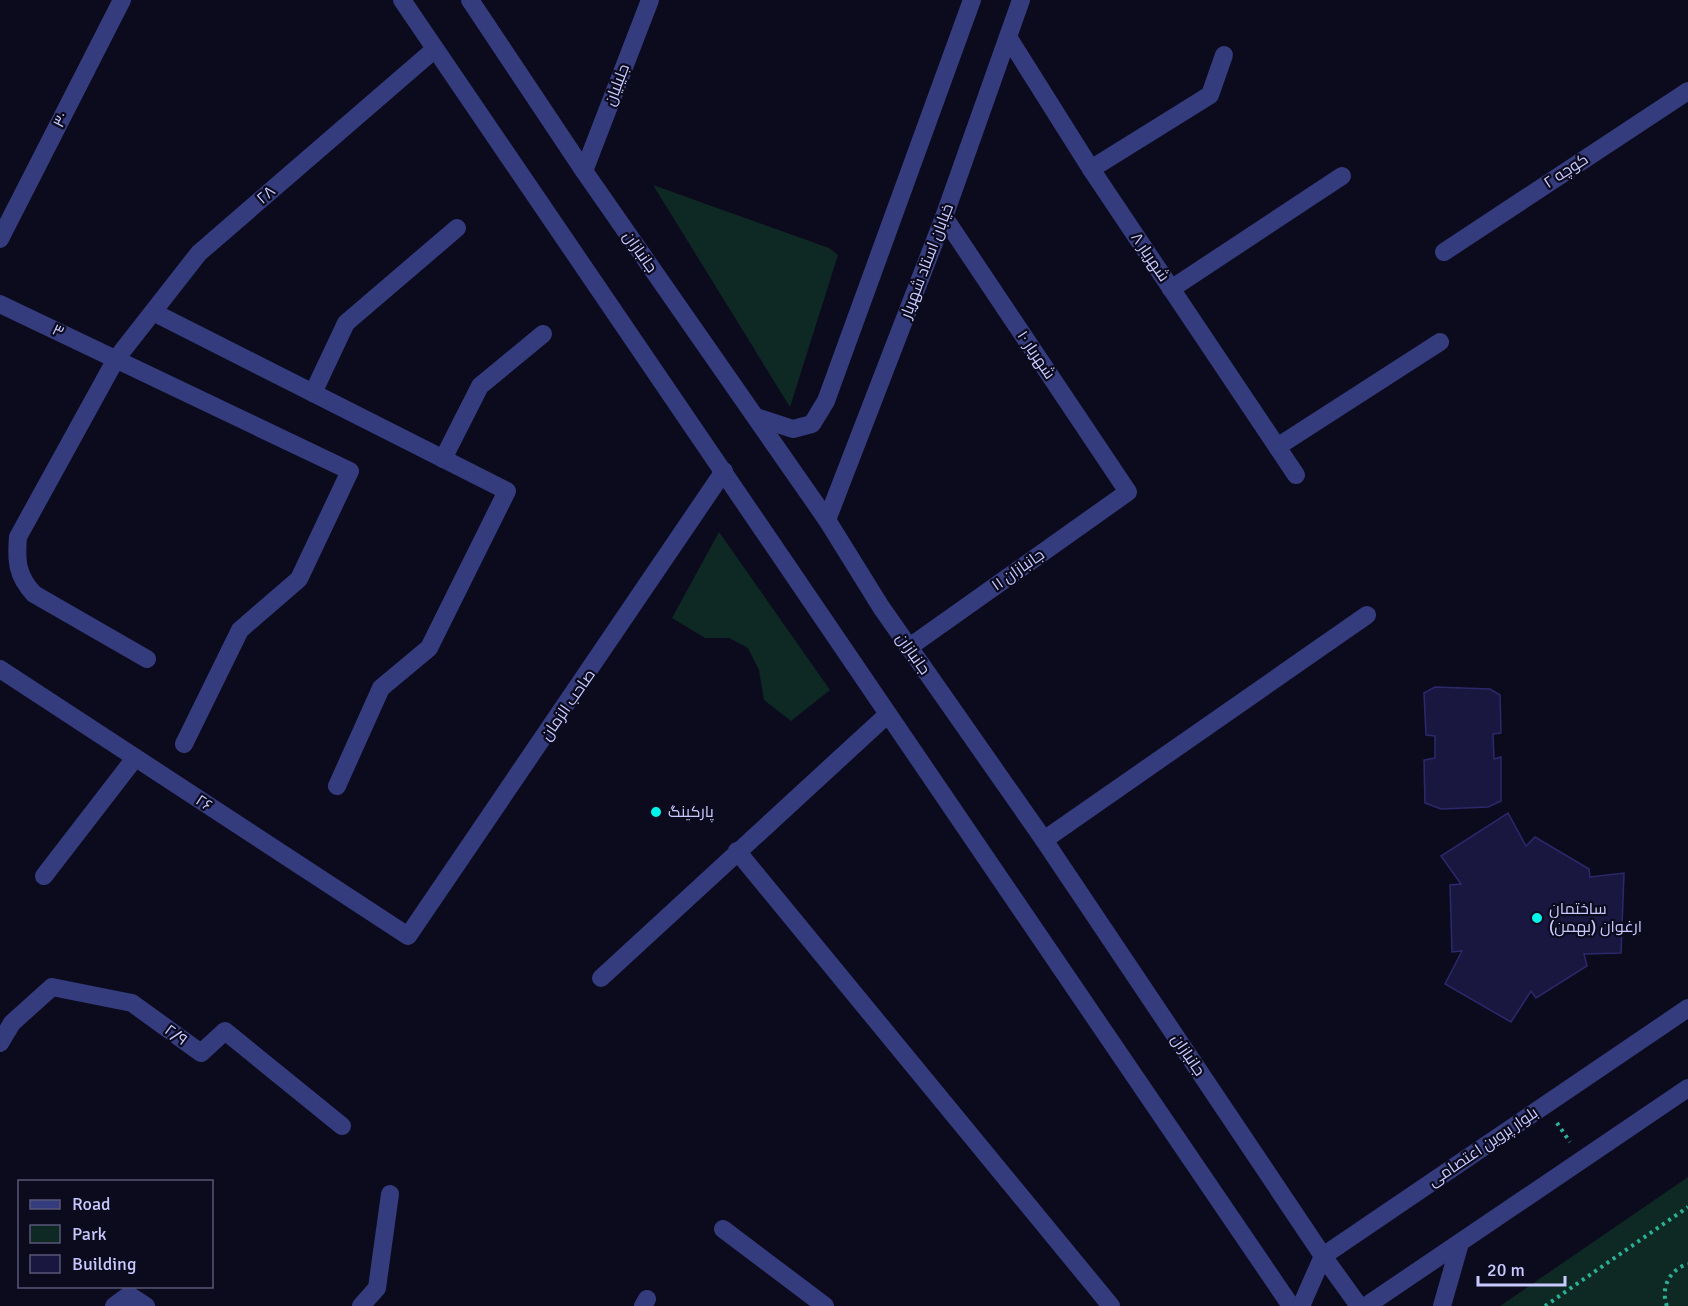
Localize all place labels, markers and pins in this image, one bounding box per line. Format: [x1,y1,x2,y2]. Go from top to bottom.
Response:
place label: پارکینگ [668,802,714,823]
marker: پارکینگ [649,805,663,819]
place label: ساختمان ارغوان (بهمن) [1549,899,1642,937]
marker: ساختمان ارغوان (بهمن) [1530,911,1544,925]

